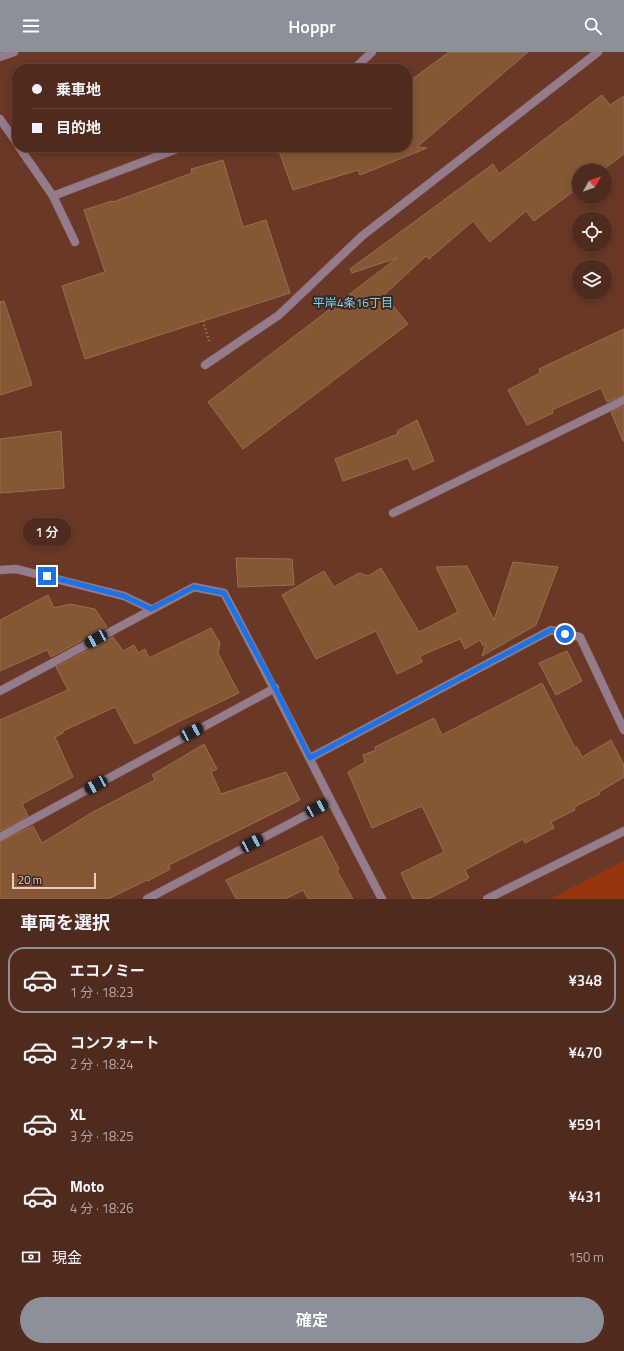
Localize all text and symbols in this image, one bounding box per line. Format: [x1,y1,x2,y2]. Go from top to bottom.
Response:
text: Hoppr [288,13,336,40]
icon: menu [20,15,42,37]
icon: search [582,15,604,37]
text: 乗車地 [56,78,101,101]
text: 目的地 [56,116,101,139]
north arrow [572,164,612,204]
map controls [572,164,612,300]
button: locate [572,212,612,252]
button: layers [572,260,612,300]
district label: 平岸4条16丁目 [313,293,393,312]
callout: 1 分 [23,518,71,546]
text: 1 分 [35,522,59,542]
route end [38,567,56,585]
route start [556,625,574,643]
car [83,628,109,650]
car [179,721,205,743]
car [83,774,109,796]
car [304,797,330,819]
car [239,832,265,854]
scale bar [12,871,96,890]
text: 20 m [18,872,42,888]
text: 車両を選択 [20,909,110,936]
text: エコノミー [70,959,145,982]
icon: car [22,962,58,998]
text: ¥348 [568,969,602,992]
text: 1 分 · 18:23 [70,982,134,1002]
text: コンフォート [70,1031,160,1054]
icon: car [22,1034,58,1070]
text: ¥470 [568,1041,602,1064]
text: 2 分 · 18:24 [70,1054,134,1074]
text: XL [70,1103,86,1126]
icon: car [22,1106,58,1142]
text: ¥591 [568,1113,602,1136]
text: 3 分 · 18:25 [70,1126,134,1146]
text: Moto [70,1175,104,1198]
icon: car [22,1178,58,1214]
text: ¥431 [568,1185,602,1208]
text: 4 分 · 18:26 [70,1198,134,1218]
icon: cash [20,1246,42,1268]
text: 現金 [52,1246,82,1269]
text: 150 m [568,1247,604,1267]
button: 確定 [20,1297,604,1343]

